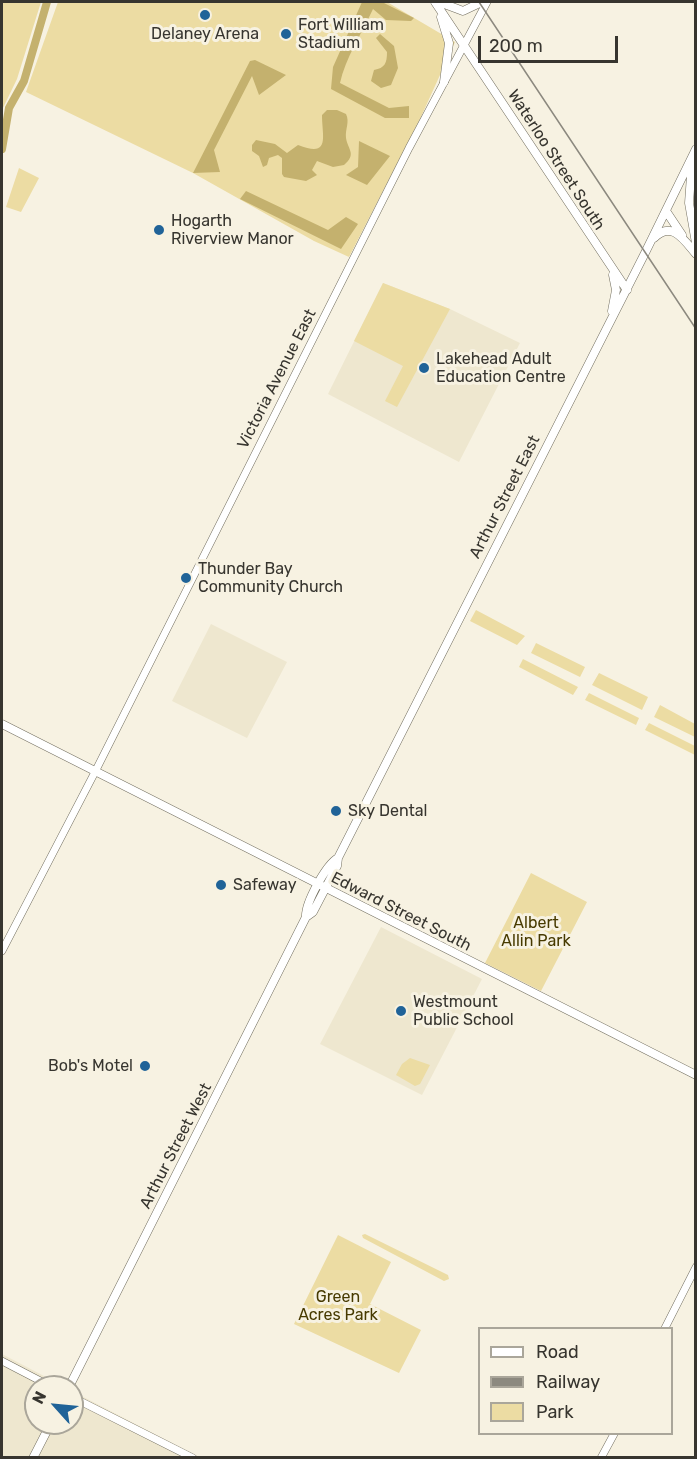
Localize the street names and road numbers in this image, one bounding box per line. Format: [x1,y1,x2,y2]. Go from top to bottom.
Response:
street label: Waterloo Street South [503,86,609,234]
street label: Victoria Avenue East [233,306,321,452]
street label: Arthur Street East [466,432,544,562]
street label: Edward Street South [328,868,474,956]
street label: Arthur Street West [136,1080,216,1212]

